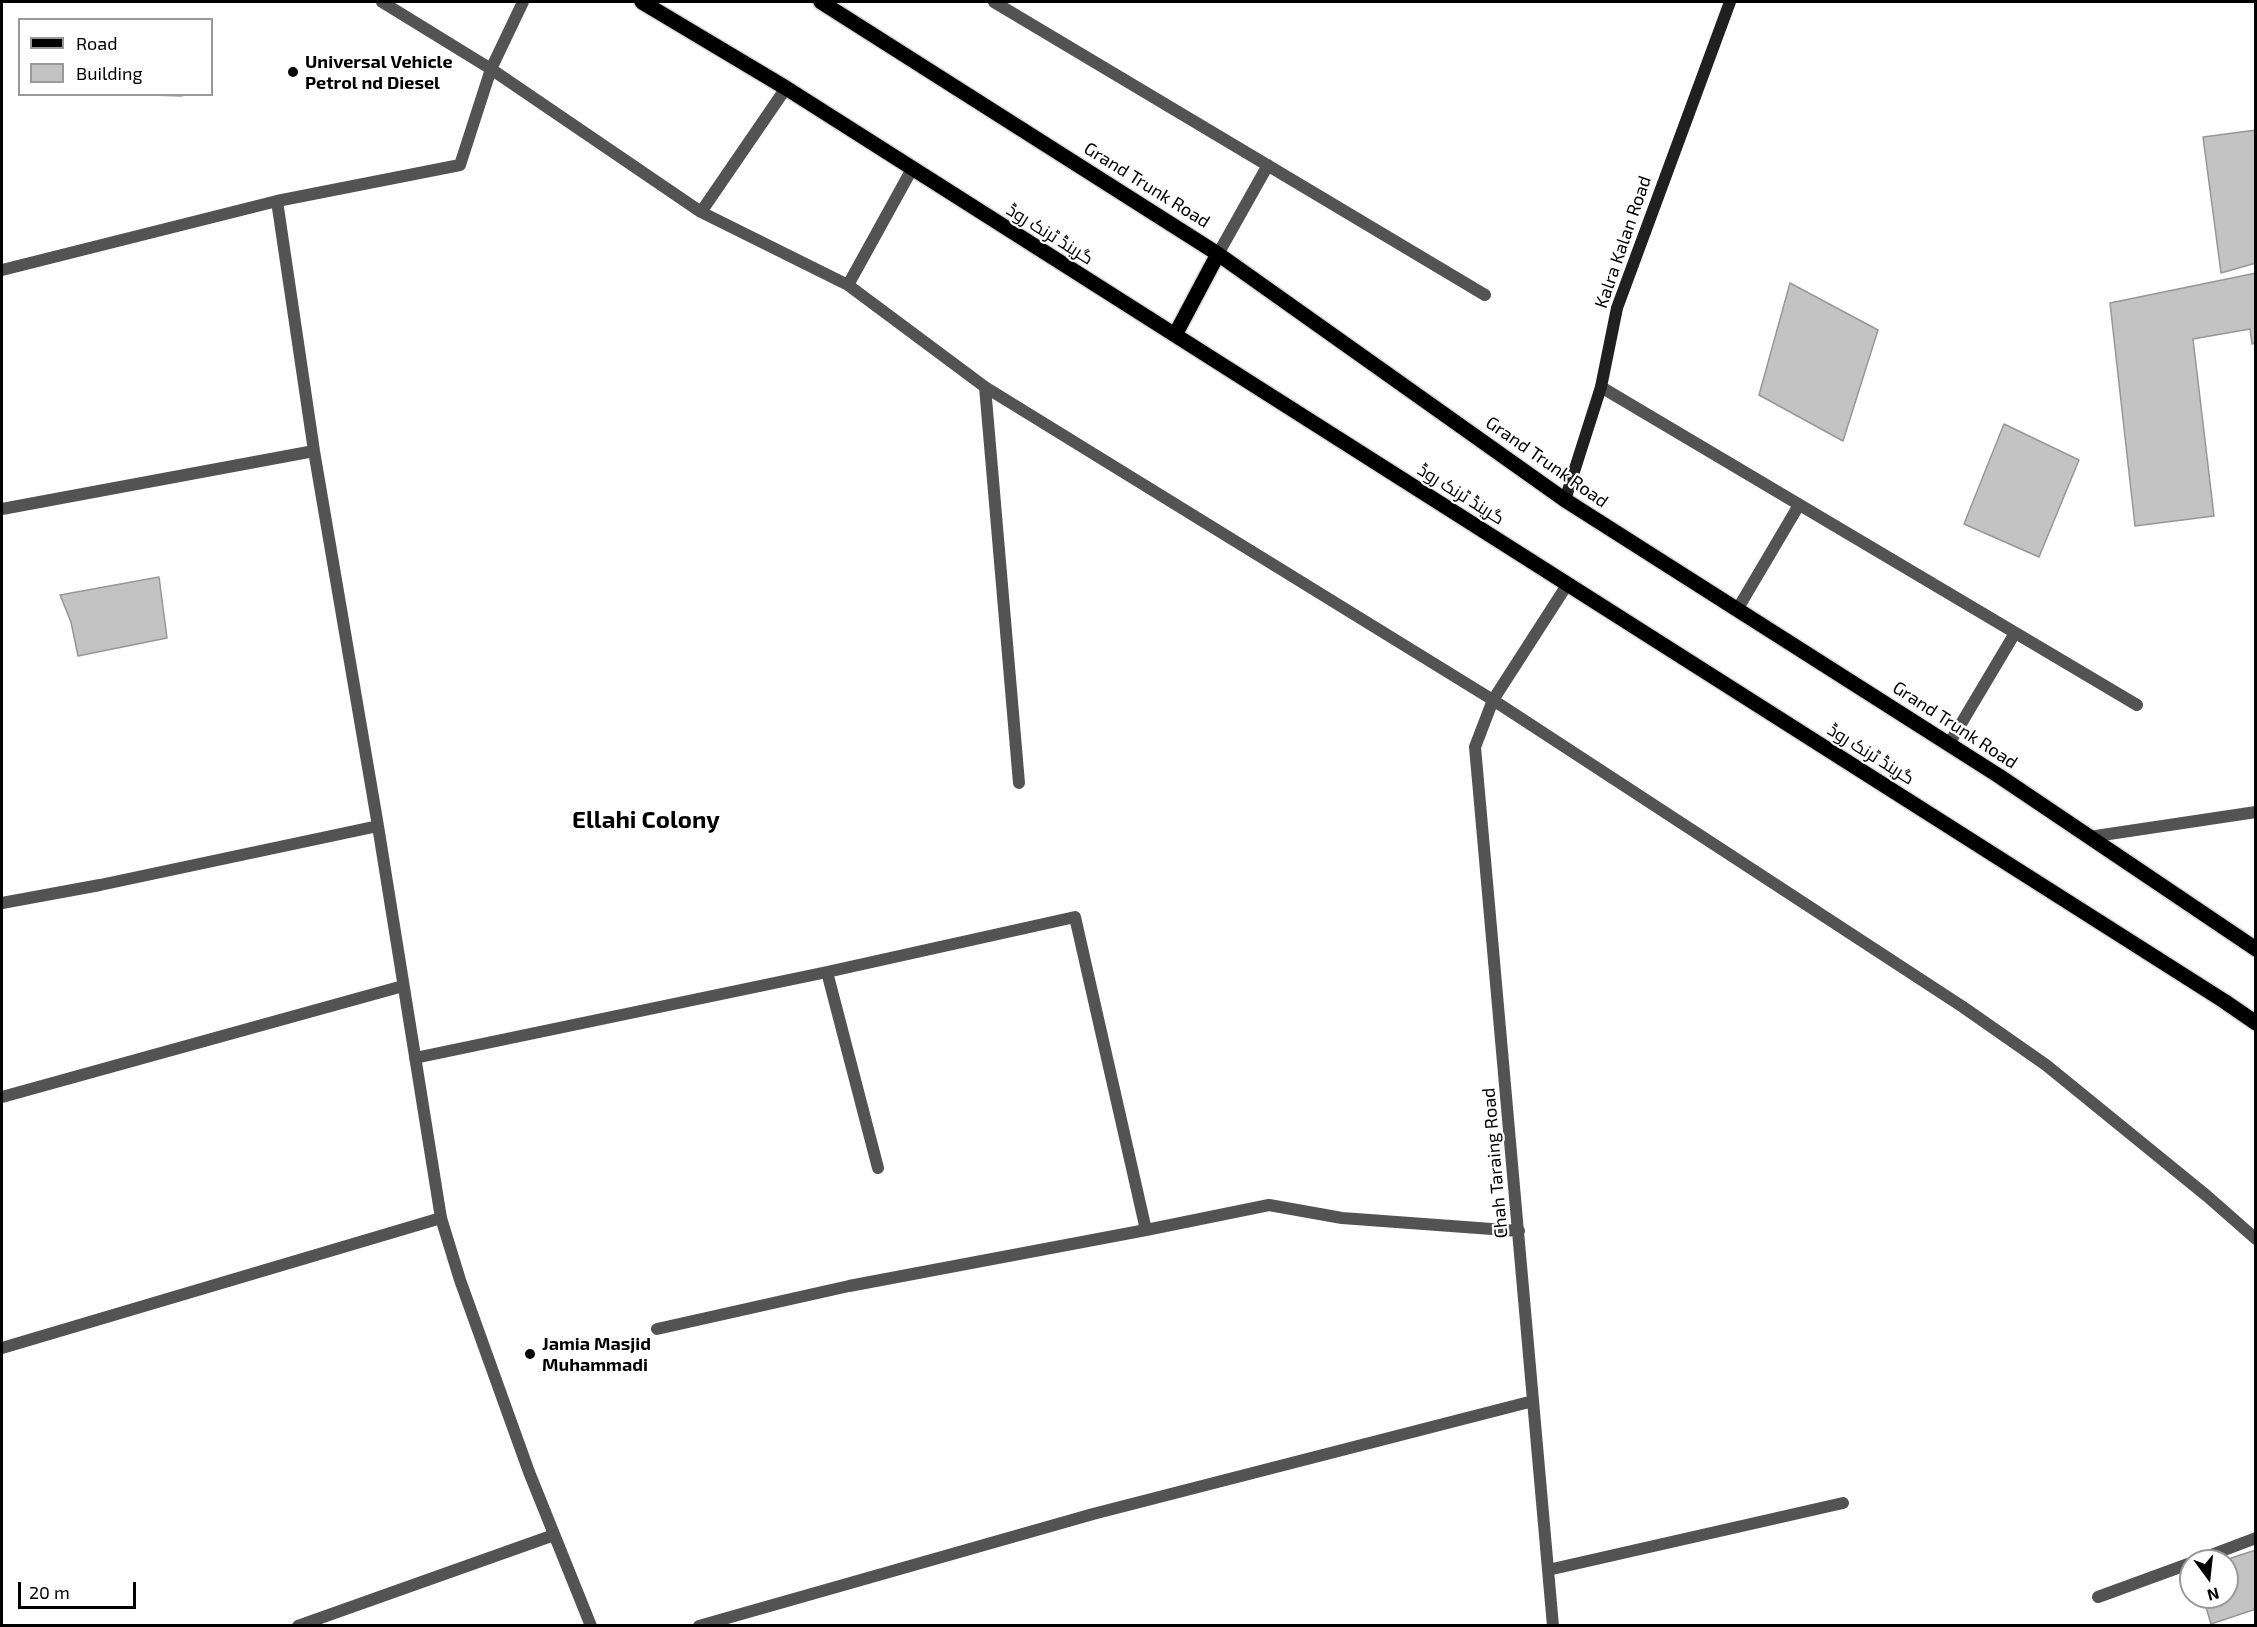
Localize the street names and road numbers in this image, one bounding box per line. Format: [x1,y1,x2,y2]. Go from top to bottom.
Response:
street label: Grand Trunk Road [1080,138,1214,232]
street label: Kalra Kalan Road [1590,173,1656,311]
street label: گرینڈ ٹرنک روڈ [1003,199,1097,269]
street label: Grand Trunk Road [1482,412,1612,512]
street label: گرینڈ ٹرنک روڈ [1414,459,1508,529]
street label: Grand Trunk Road [1889,677,2021,773]
street label: گرینڈ ٹرنک روڈ [1824,719,1918,789]
street label: Chah Taraing Road [1478,1087,1512,1239]

